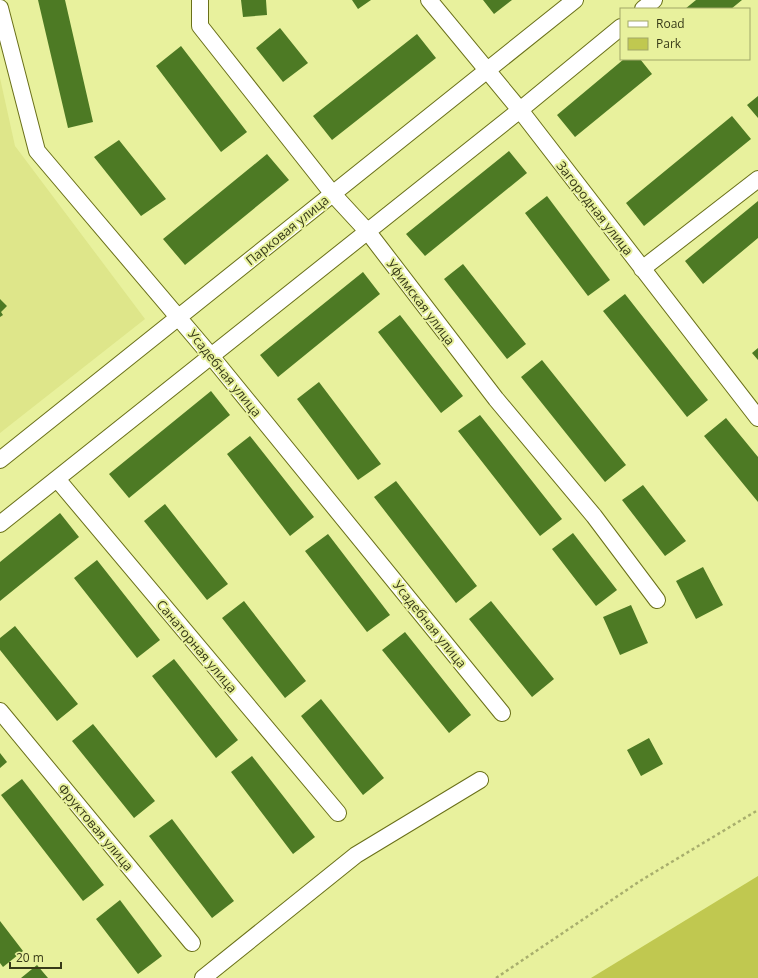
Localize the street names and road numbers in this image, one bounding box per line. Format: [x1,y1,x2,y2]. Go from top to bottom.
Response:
street label: Загородная улица [552,157,638,259]
street label: Парковая улица [242,191,332,269]
street label: Уфимская улица [383,255,459,349]
street label: Усадебная улица [184,326,266,420]
street label: Усадебная улица [389,577,471,671]
street label: Санаторная улица [153,596,241,696]
street label: Фруктовая улица [54,780,138,874]

